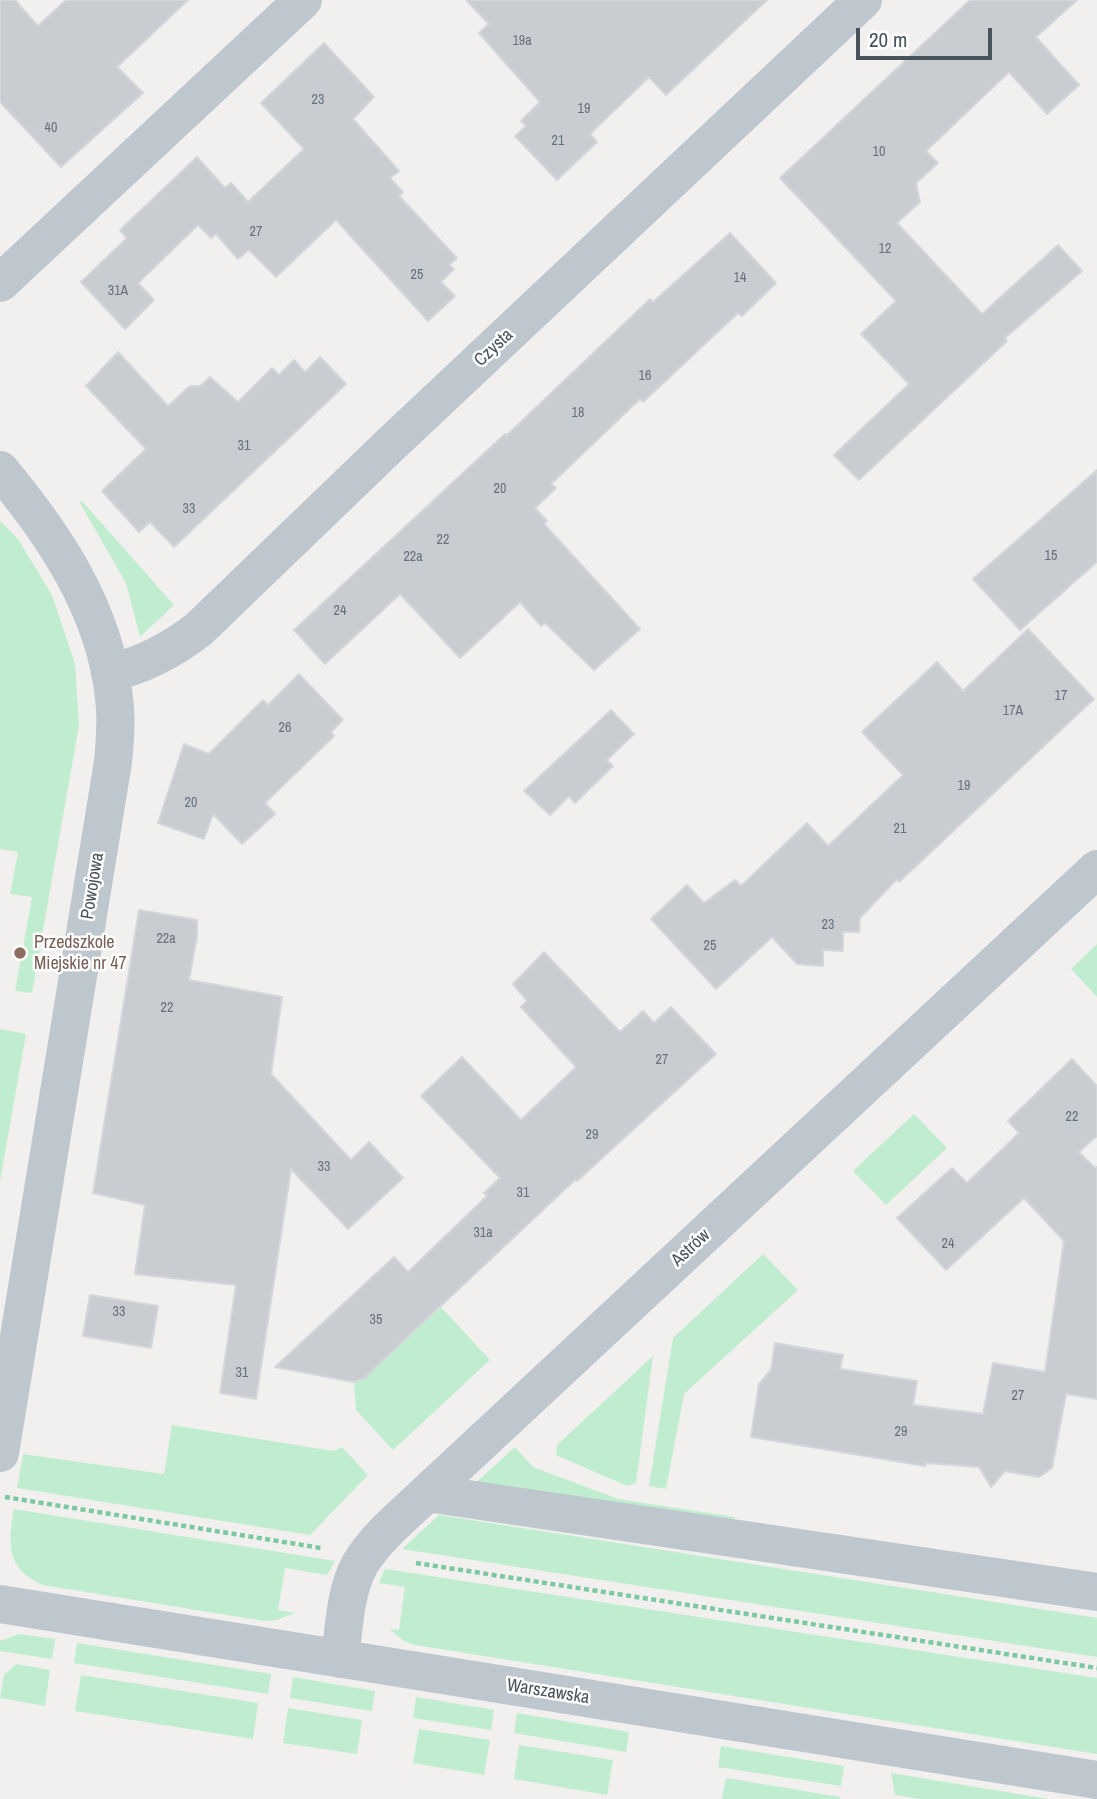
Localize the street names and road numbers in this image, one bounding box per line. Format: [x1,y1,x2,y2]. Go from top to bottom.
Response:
street label: Czysta [470,325,518,371]
street label: Powojowa [77,851,109,921]
street label: Astrów [667,1225,715,1271]
street label: Warszawska [505,1675,591,1709]

